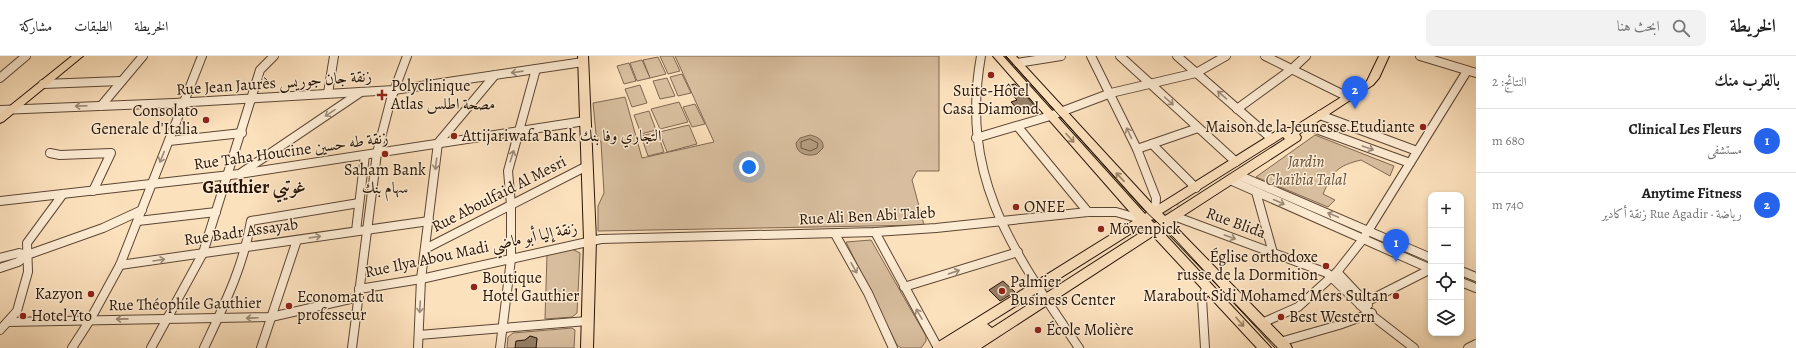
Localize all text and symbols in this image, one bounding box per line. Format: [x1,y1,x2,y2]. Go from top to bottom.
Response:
search box [1426,10,1706,46]
text: الخريطة [1730,13,1776,39]
text: ابحث هنا [1617,16,1660,36]
text: مشاركة [20,17,52,36]
text: الطبقات [74,17,112,36]
text: الخريطة [134,17,168,36]
icon: search [1670,17,1692,39]
street label: Rue Jean Jaurès زنقة جان جوريس [175,65,373,101]
one-way arrow [511,68,524,76]
text: بالقرب منك [1714,69,1780,92]
marker: Suite-Hôtel Casa Diamond [986,70,996,80]
text: النتائج: 2 [1492,73,1527,90]
place label: Polyclinique Atlas مصحة اطلس [390,75,495,115]
pin: 2 [1342,76,1368,109]
place label: Suite-Hôtel Casa Diamond [943,80,1040,120]
marker: Polyclinique Atlas مصحة اطلس [376,89,388,101]
one-way arrow [1216,90,1227,99]
one-way arrow [1164,96,1174,106]
place label: Consolato Generale d'Italia [91,100,199,140]
one-way arrow [75,103,88,110]
one-way arrow [324,109,335,117]
marker: Consolato Generale d'Italia [201,115,211,125]
place label: Maison de la Jeunesse Etudiante [1205,116,1415,138]
text: Clinical Les Fleurs [1628,119,1742,139]
marker: Maison de la Jeunesse Etudiante [1418,122,1428,132]
place label: Attijariwafa Bank التجاري وفا بنك [461,125,662,148]
street label: Rue Taha Houcine زنقة طه حسين [192,126,390,176]
one-way arrow [1125,127,1132,139]
marker: Attijariwafa Bank التجاري وفا بنك [449,131,459,141]
text: 680 m [1492,132,1525,149]
text: 1 [1765,132,1769,149]
one-way arrow [1065,133,1074,143]
text: مستشفى [1707,141,1742,158]
one-way arrow [1361,144,1373,152]
marker: Saham Bank سهام بنك [380,149,390,159]
one-way arrow [509,150,516,163]
one-way arrow [157,151,165,163]
street label: Rue Aboulfaid Al Mesri [428,151,570,237]
park label: Jardin Chaïbia Talal [1266,151,1346,191]
one-way arrow [432,157,440,170]
your location [739,157,759,177]
place label: Saham Bank سهام بنك [344,159,426,202]
one-way arrow [1115,172,1125,182]
district label: Gauthier غوتيي [202,175,306,203]
text: Anytime Fitness [1642,183,1742,203]
map controls [1428,192,1464,336]
button: + [1428,192,1464,228]
place label: ONEE [1024,196,1066,218]
text: 740 m [1492,196,1524,213]
text: 2 [1764,196,1770,213]
one-way arrow [1272,199,1284,206]
street label: Rue Ali Ben Abi Taleb [798,201,936,231]
marker: ONEE [1011,202,1021,212]
street label: Rue Blida [1203,202,1270,244]
text: رياضة · Rue Agadir زنقة أكادير [1602,205,1742,222]
one-way arrow [1327,211,1339,218]
street label: Rue Badr Assayab [183,213,299,251]
street label: Rue Ilya Abou Madi زنقة إليا أبو ماضي [362,216,580,287]
place label: Mövenpick [1109,218,1180,240]
marker: Mövenpick [1096,224,1106,234]
button: − [1428,228,1464,264]
pin: 1 [1383,229,1409,262]
one-way arrow [308,233,321,241]
one-way arrow [1223,233,1235,241]
place label: Église orthodoxe russe de la Dormition [1177,246,1318,286]
one-way arrow [152,256,165,264]
marker: Église orthodoxe russe de la Dormition [1321,261,1331,271]
one-way arrow [851,262,858,274]
button: locate [1428,264,1464,300]
place label: Boutique Hotel Gauthier [482,267,580,307]
one-way arrow [948,267,960,275]
place label: Palmier Business Center [1010,271,1115,311]
marker: Boutique Hotel Gauthier [469,282,479,292]
place label: Kazyon [35,283,83,305]
place label: Marabout Sidi Mohamed Mers Sultan [1143,285,1388,307]
place label: Economat du professeur [297,286,384,326]
marker: Palmier Business Center [997,286,1007,296]
marker: Kazyon [86,289,96,299]
marker: Marabout Sidi Mohamed Mers Sultan [1391,291,1401,301]
street label: Rue Théophile Gauthier [108,292,262,316]
one-way arrow [416,300,424,313]
button: layers [1428,300,1464,336]
marker: Economat du professeur [284,301,294,311]
place label: Hotel Yto [31,305,92,327]
place label: Best Western [1289,306,1375,328]
one-way arrow [915,308,923,320]
marker: Hotel Yto [18,311,28,321]
marker: Best Western [1276,312,1286,322]
one-way arrow [246,314,259,322]
one-way arrow [116,316,129,323]
one-way arrow [1235,317,1244,327]
place label: École Molière [1046,319,1134,341]
marker: École Molière [1033,325,1043,335]

